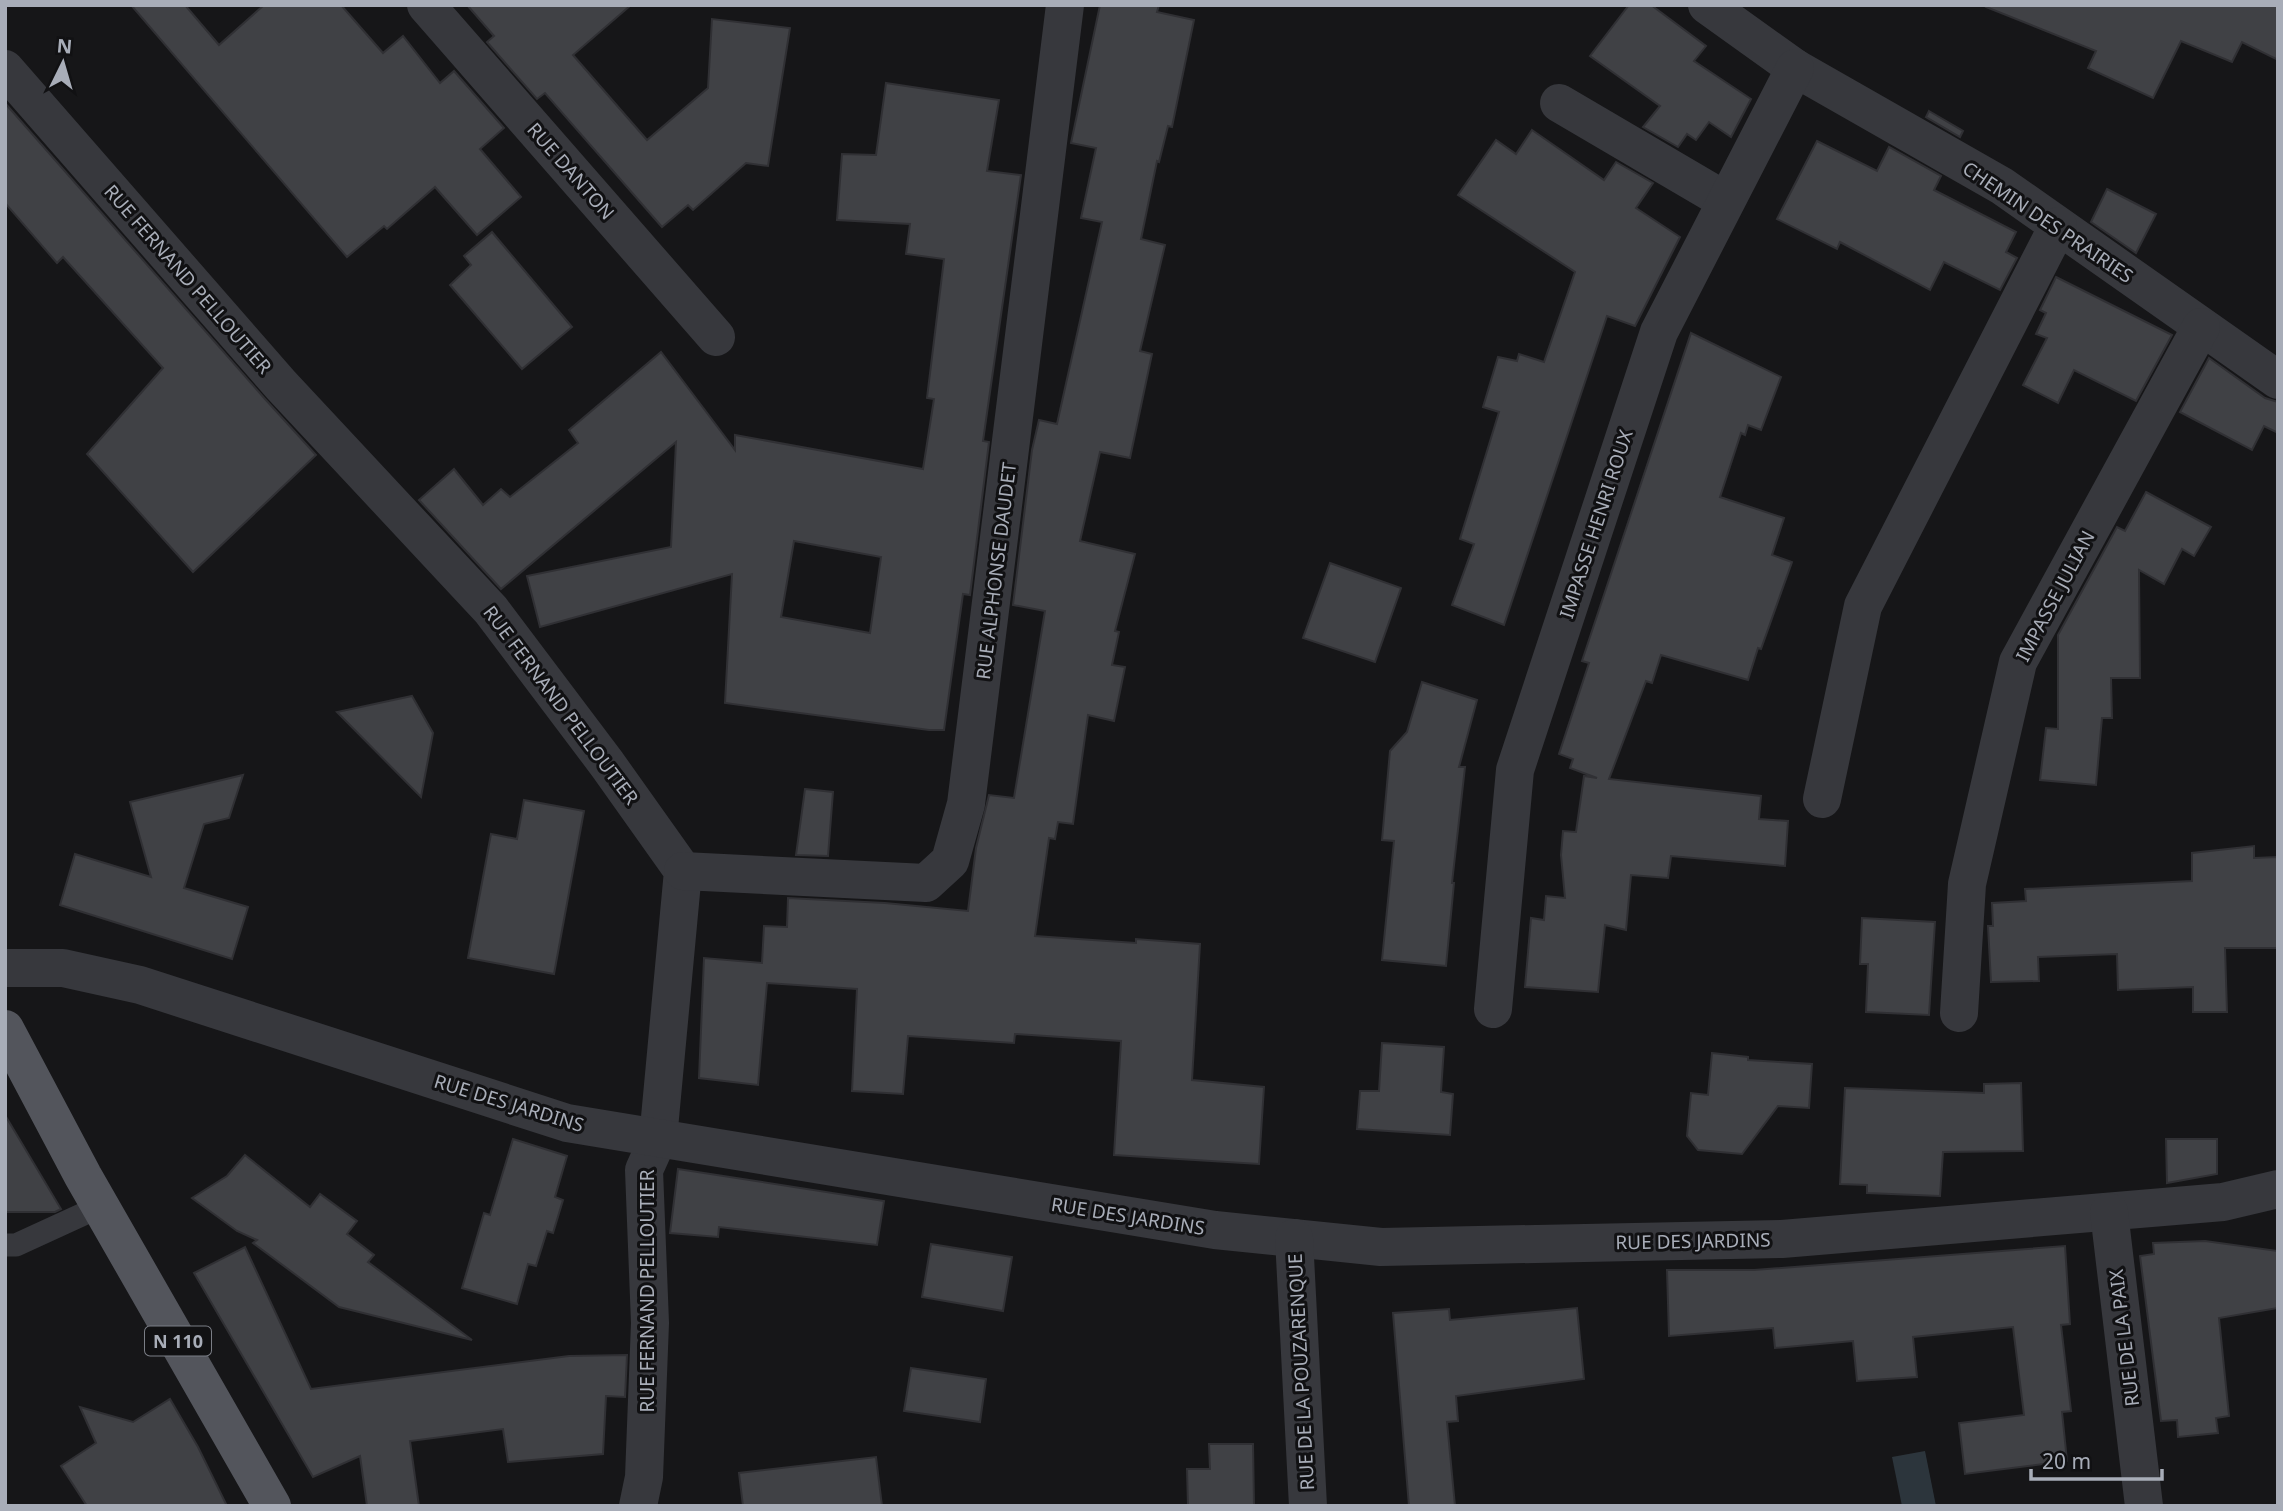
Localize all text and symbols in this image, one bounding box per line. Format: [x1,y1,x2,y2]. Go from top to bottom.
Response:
north arrow [28,28,98,98]
text: N [56,32,73,60]
street label: RUE DANTON [522,117,620,225]
street label: CHEMIN DES PRAIRIES [1958,155,2138,289]
street label: RUE FERNAND PELLOUTIER [98,179,278,379]
street label: IMPASSE HENRI ROUX [1553,426,1639,622]
street label: RUE ALPHONSE DAUDET [970,460,1022,681]
street label: IMPASSE JULIAN [2010,526,2100,666]
street label: RUE FERNAND PELLOUTIER [477,600,645,810]
street label: RUE DES JARDINS [431,1068,587,1138]
street label: RUE FERNAND PELLOUTIER [634,1169,660,1413]
street label: RUE DES JARDINS [1049,1191,1207,1241]
street label: RUE DES JARDINS [1615,1227,1771,1255]
street label: RUE DE LA POUZARENQUE [1282,1253,1320,1491]
street label: RUE DE LA PAIX [2103,1267,2145,1408]
road number: N 110 [145,1326,211,1356]
scale bar [2031,1438,2162,1482]
text: 20 m [2042,1447,2091,1475]

